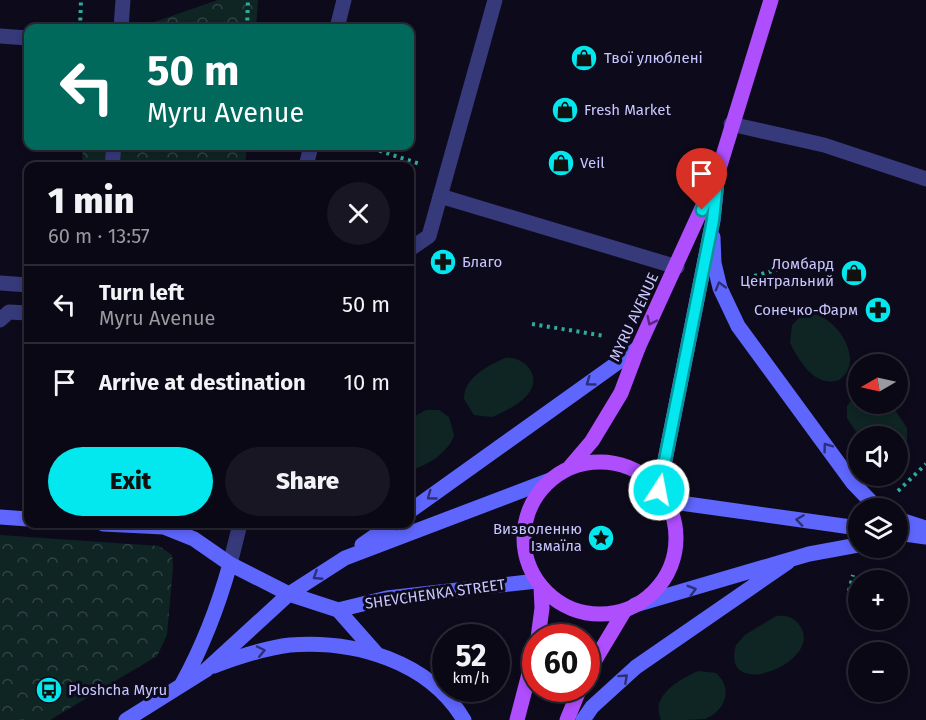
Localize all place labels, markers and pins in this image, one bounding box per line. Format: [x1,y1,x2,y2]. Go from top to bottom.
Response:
shop icon: Твої улюблені [569,43,599,73]
place label: Твої улюблені [604,49,703,67]
shop icon: Fresh Market [550,95,580,125]
place label: Fresh Market [584,101,671,119]
shop icon: Veil [546,148,576,178]
pin [676,148,727,210]
place label: Veil [580,154,605,172]
pharmacy icon: Благо [428,247,458,277]
place label: Благо [462,253,502,271]
place label: Ломбард Центральний [740,255,834,290]
shop icon: Ломбард Центральний [839,258,869,288]
pharmacy icon: Сонечко-Фарм [863,295,893,325]
place label: Сонечко-Фарм [754,301,858,319]
place label: Визволенню Ізмаїла [493,520,582,555]
place icon: Визволенню Ізмаїла [586,523,616,553]
bus stop icon: Ploshcha Myru [34,675,64,705]
place label: Ploshcha Myru [68,681,167,699]

